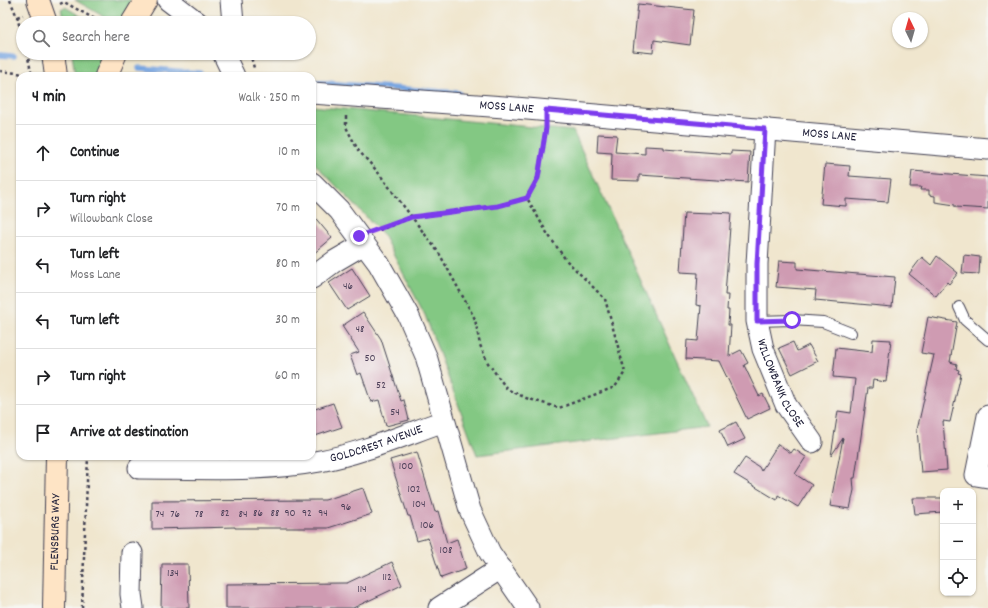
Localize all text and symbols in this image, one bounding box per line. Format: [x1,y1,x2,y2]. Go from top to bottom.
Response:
north arrow [892,12,928,48]
search box [16,16,316,60]
icon: search [30,27,52,49]
text: Search here [62,27,130,49]
text: 4 min [32,86,66,110]
text: Walk · 250 m [238,89,300,108]
street label: MOSS LANE [479,96,534,119]
street label: MOSS LANE [801,123,857,147]
icon: ahead [32,142,54,164]
text: Continue [70,142,119,164]
text: 10 m [278,143,300,162]
text: Turn right [70,188,126,210]
icon: right [32,198,54,220]
text: 70 m [276,199,300,218]
text: Willowbank Close [70,210,153,229]
route end [350,227,368,245]
text: Turn left [70,244,119,266]
icon: left [32,254,54,276]
text: 80 m [276,255,300,274]
text: Moss Lane [70,266,120,285]
house number: 46 [343,279,353,295]
icon: left [32,310,54,332]
text: Turn left [70,310,119,332]
text: 30 m [275,311,300,330]
route start [783,311,801,329]
house number: 48 [356,322,364,338]
street label: WILLOWBANK CLOSE [752,337,809,432]
house number: 50 [364,351,376,367]
icon: right [32,366,54,388]
text: Turn right [70,366,126,388]
text: 60 m [275,367,300,386]
house number: 52 [376,378,386,394]
house number: 54 [390,405,400,421]
street label: GOLDCREST AVENUE [328,420,425,468]
icon: arrive [32,422,54,444]
text: Arrive at destination [70,422,188,444]
house number: 100 [399,459,413,475]
house number: 102 [407,482,421,498]
map controls [940,488,976,596]
button: + [940,488,976,524]
street label: FLENSBURG WAY [45,492,66,571]
house number: 104 [413,497,425,513]
house number: 96 [341,500,351,516]
house number: 82 [220,506,230,522]
house number: 86 [253,506,263,522]
house number: 88 [271,506,279,522]
house number: 90 [284,506,296,522]
house number: 92 [302,506,312,522]
house number: 94 [318,506,328,522]
house number: 74 [156,507,164,523]
house number: 76 [170,507,180,523]
house number: 78 [195,507,203,523]
house number: 84 [239,507,247,523]
house number: 106 [420,518,434,534]
button: − [940,524,976,560]
house number: 108 [440,543,452,559]
button: locate [940,560,976,596]
house number: 134 [167,566,179,582]
house number: 112 [382,570,392,586]
house number: 114 [357,582,367,598]

